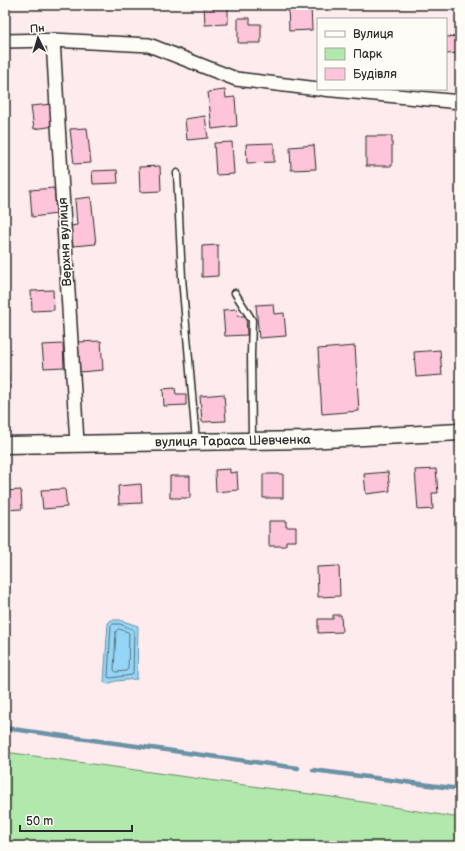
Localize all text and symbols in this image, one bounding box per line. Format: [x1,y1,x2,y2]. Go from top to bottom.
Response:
north arrow [18,18,58,58]
legend [317,18,447,90]
text: Пн [29,21,45,36]
text: Вулиця [353,27,394,42]
text: Парк [353,47,383,62]
text: Будівля [353,67,397,82]
street label: Верхня вулиця [55,197,75,287]
street label: вулиця Тараса Шевченка [155,432,311,450]
scale bar [20,807,132,833]
text: 50 m [26,814,53,829]

